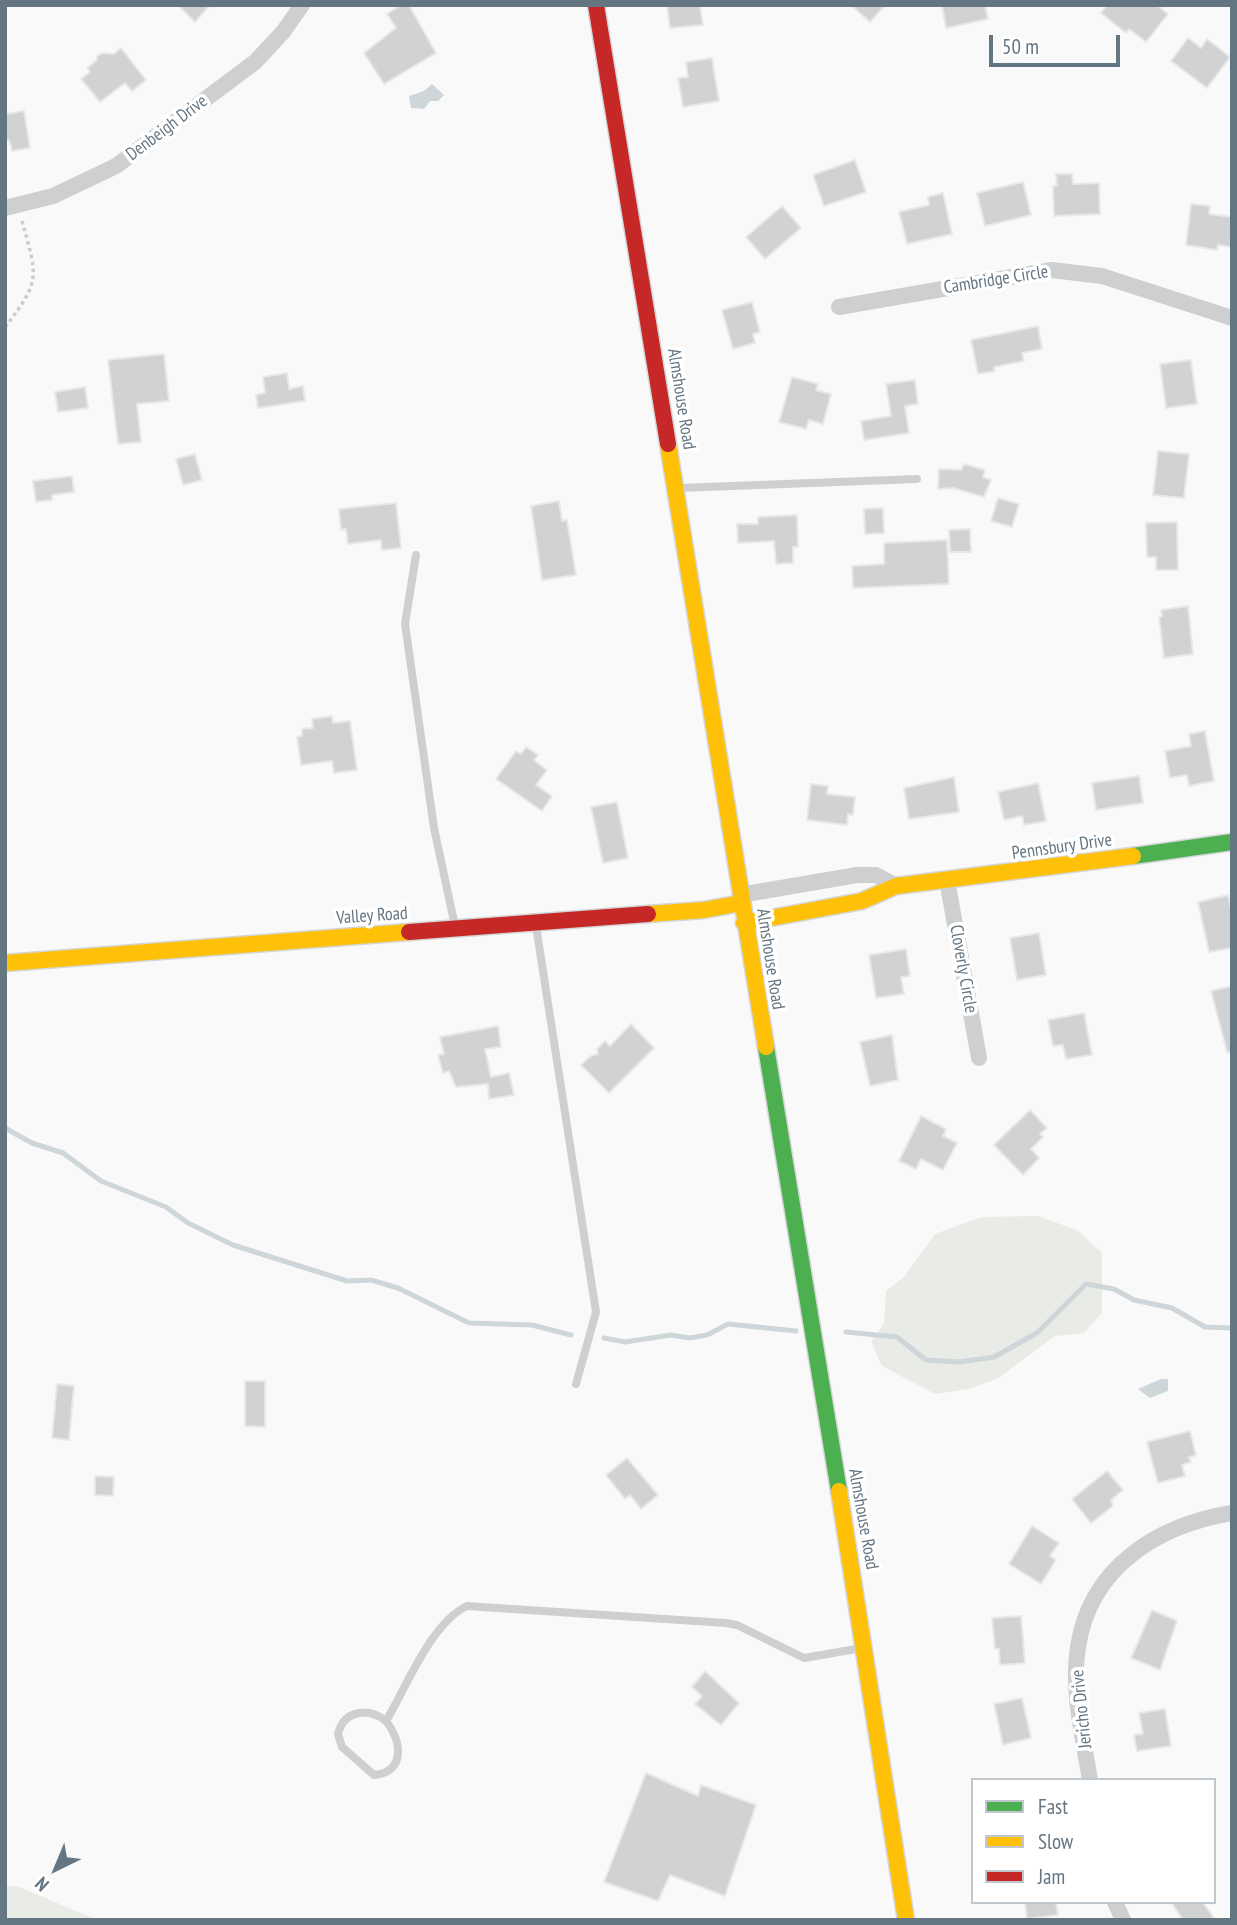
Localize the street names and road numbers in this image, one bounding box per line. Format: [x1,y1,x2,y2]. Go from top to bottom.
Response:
street label: Denbeigh Drive [122,90,212,166]
street label: Cambridge Circle [942,261,1050,299]
street label: Almshouse Road [662,347,700,451]
street label: Pennsbury Drive [1011,829,1113,865]
street label: Valley Road [336,903,408,929]
street label: Almshouse Road [751,907,789,1011]
street label: Cloverly Circle [945,923,981,1015]
street label: Almshouse Road [844,1467,882,1571]
street label: Jericho Drive [1067,1668,1097,1750]

